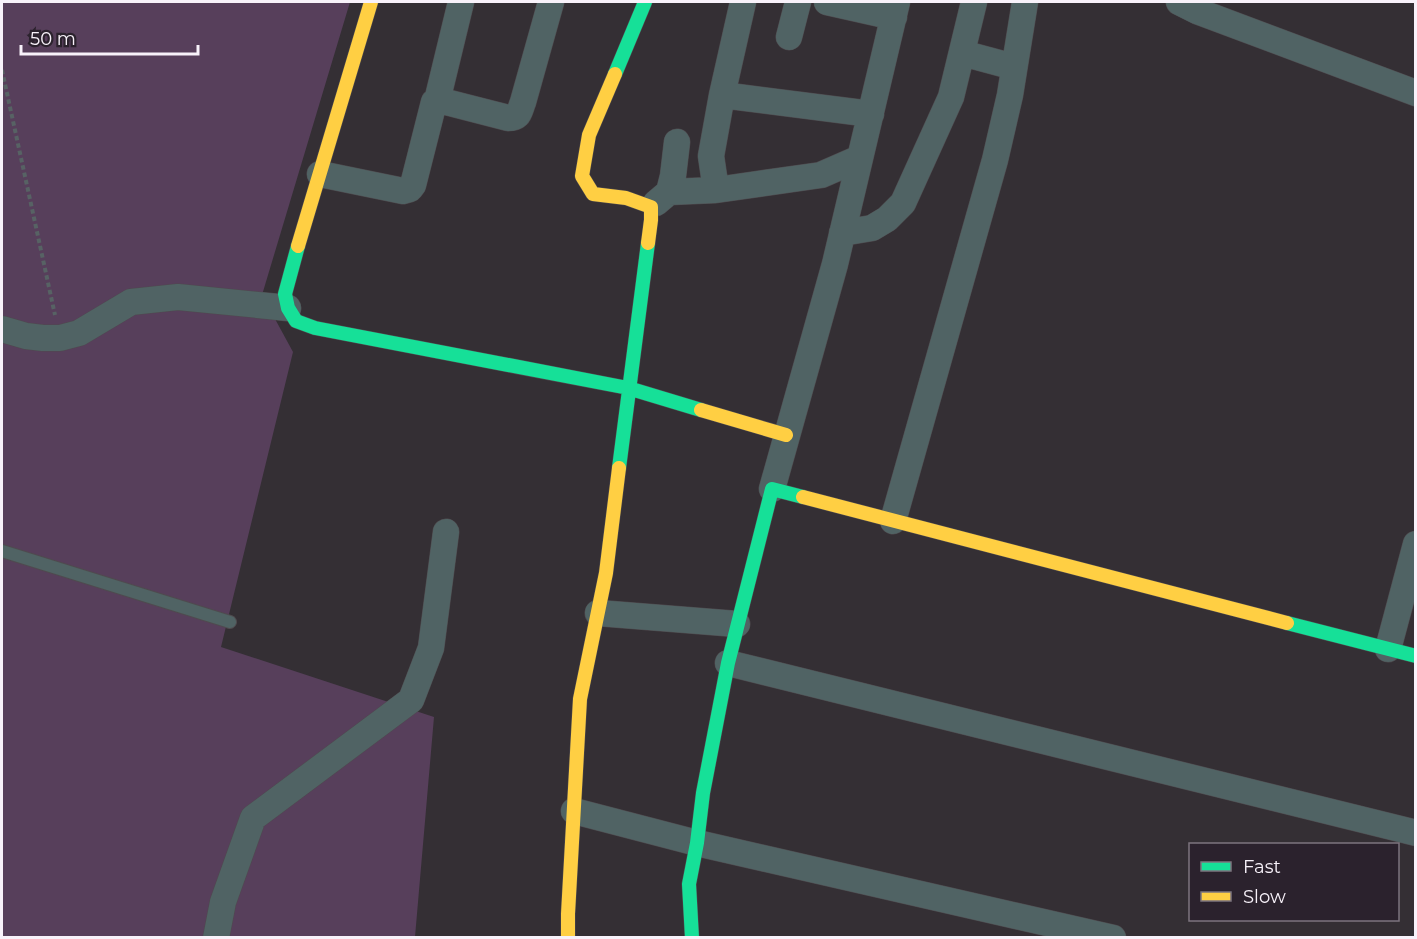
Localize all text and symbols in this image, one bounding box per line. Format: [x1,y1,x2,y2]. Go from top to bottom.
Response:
scale bar [21,18,198,56]
text: 50 m [30,28,76,50]
legend [1189,843,1399,921]
text: Fast [1243,856,1281,878]
text: Slow [1243,886,1286,908]

